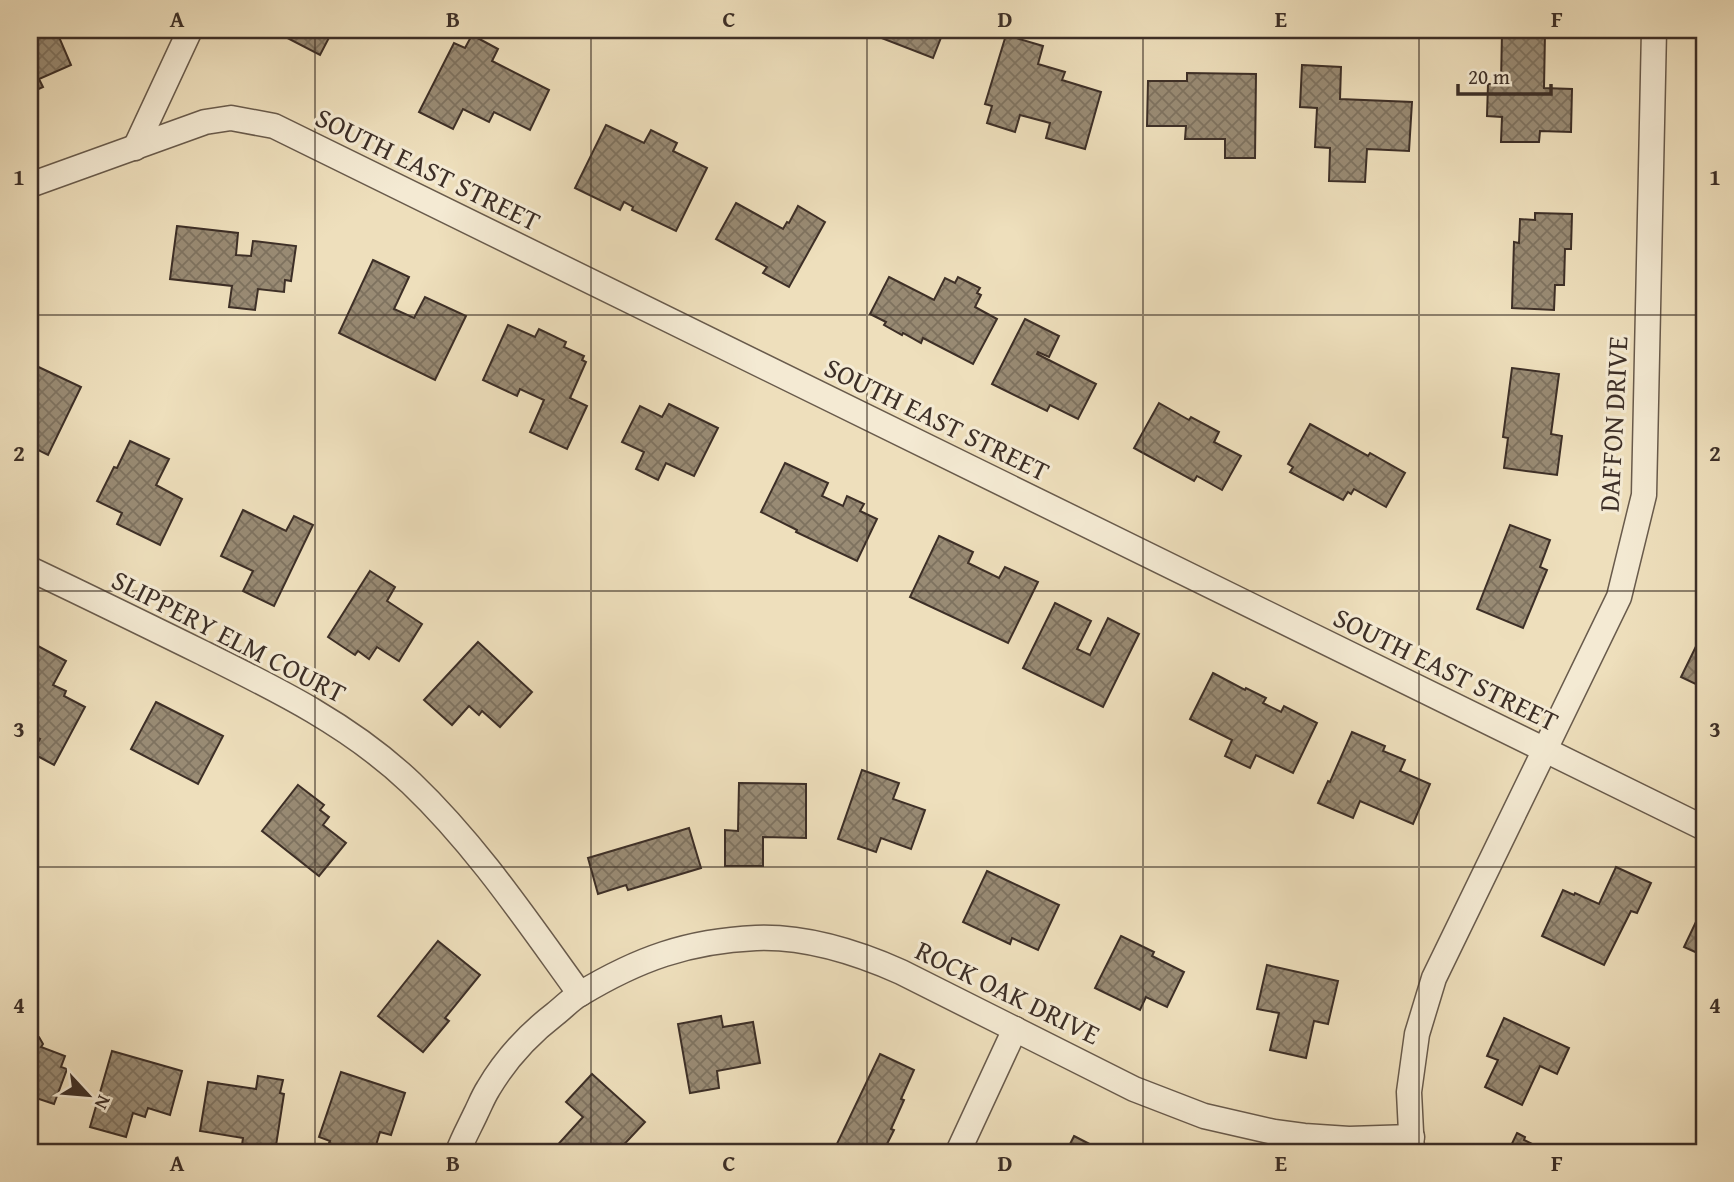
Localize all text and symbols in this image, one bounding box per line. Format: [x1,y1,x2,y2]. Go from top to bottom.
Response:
text: A [170,2,185,35]
text: B [446,2,460,35]
text: C [722,2,736,35]
text: D [998,2,1013,35]
text: E [1275,2,1287,35]
text: F [1551,2,1563,35]
scale bar [1458,52,1550,96]
text: 20 m [1468,61,1510,92]
street label: SOUTH EAST STREET [309,96,548,241]
text: 1 [13,160,25,193]
text: 1 [1709,160,1721,193]
street label: DAFFON DRIVE [1587,335,1638,513]
street label: SOUTH EAST STREET [818,346,1057,491]
text: 2 [13,436,25,469]
text: 2 [1709,436,1721,469]
street label: SLIPPERY ELM COURT [105,559,354,713]
street label: SOUTH EAST STREET [1327,596,1566,741]
text: 3 [13,712,25,745]
text: 3 [1709,712,1721,745]
street label: ROCK OAK DRIVE [909,929,1108,1054]
text: 4 [13,988,25,1021]
text: 4 [1709,988,1721,1021]
north arrow [52,1060,122,1130]
text: N [88,1091,119,1115]
text: A [170,1146,185,1179]
text: B [446,1146,460,1179]
text: C [722,1146,736,1179]
text: D [998,1146,1013,1179]
text: E [1275,1146,1287,1179]
text: F [1551,1146,1563,1179]

